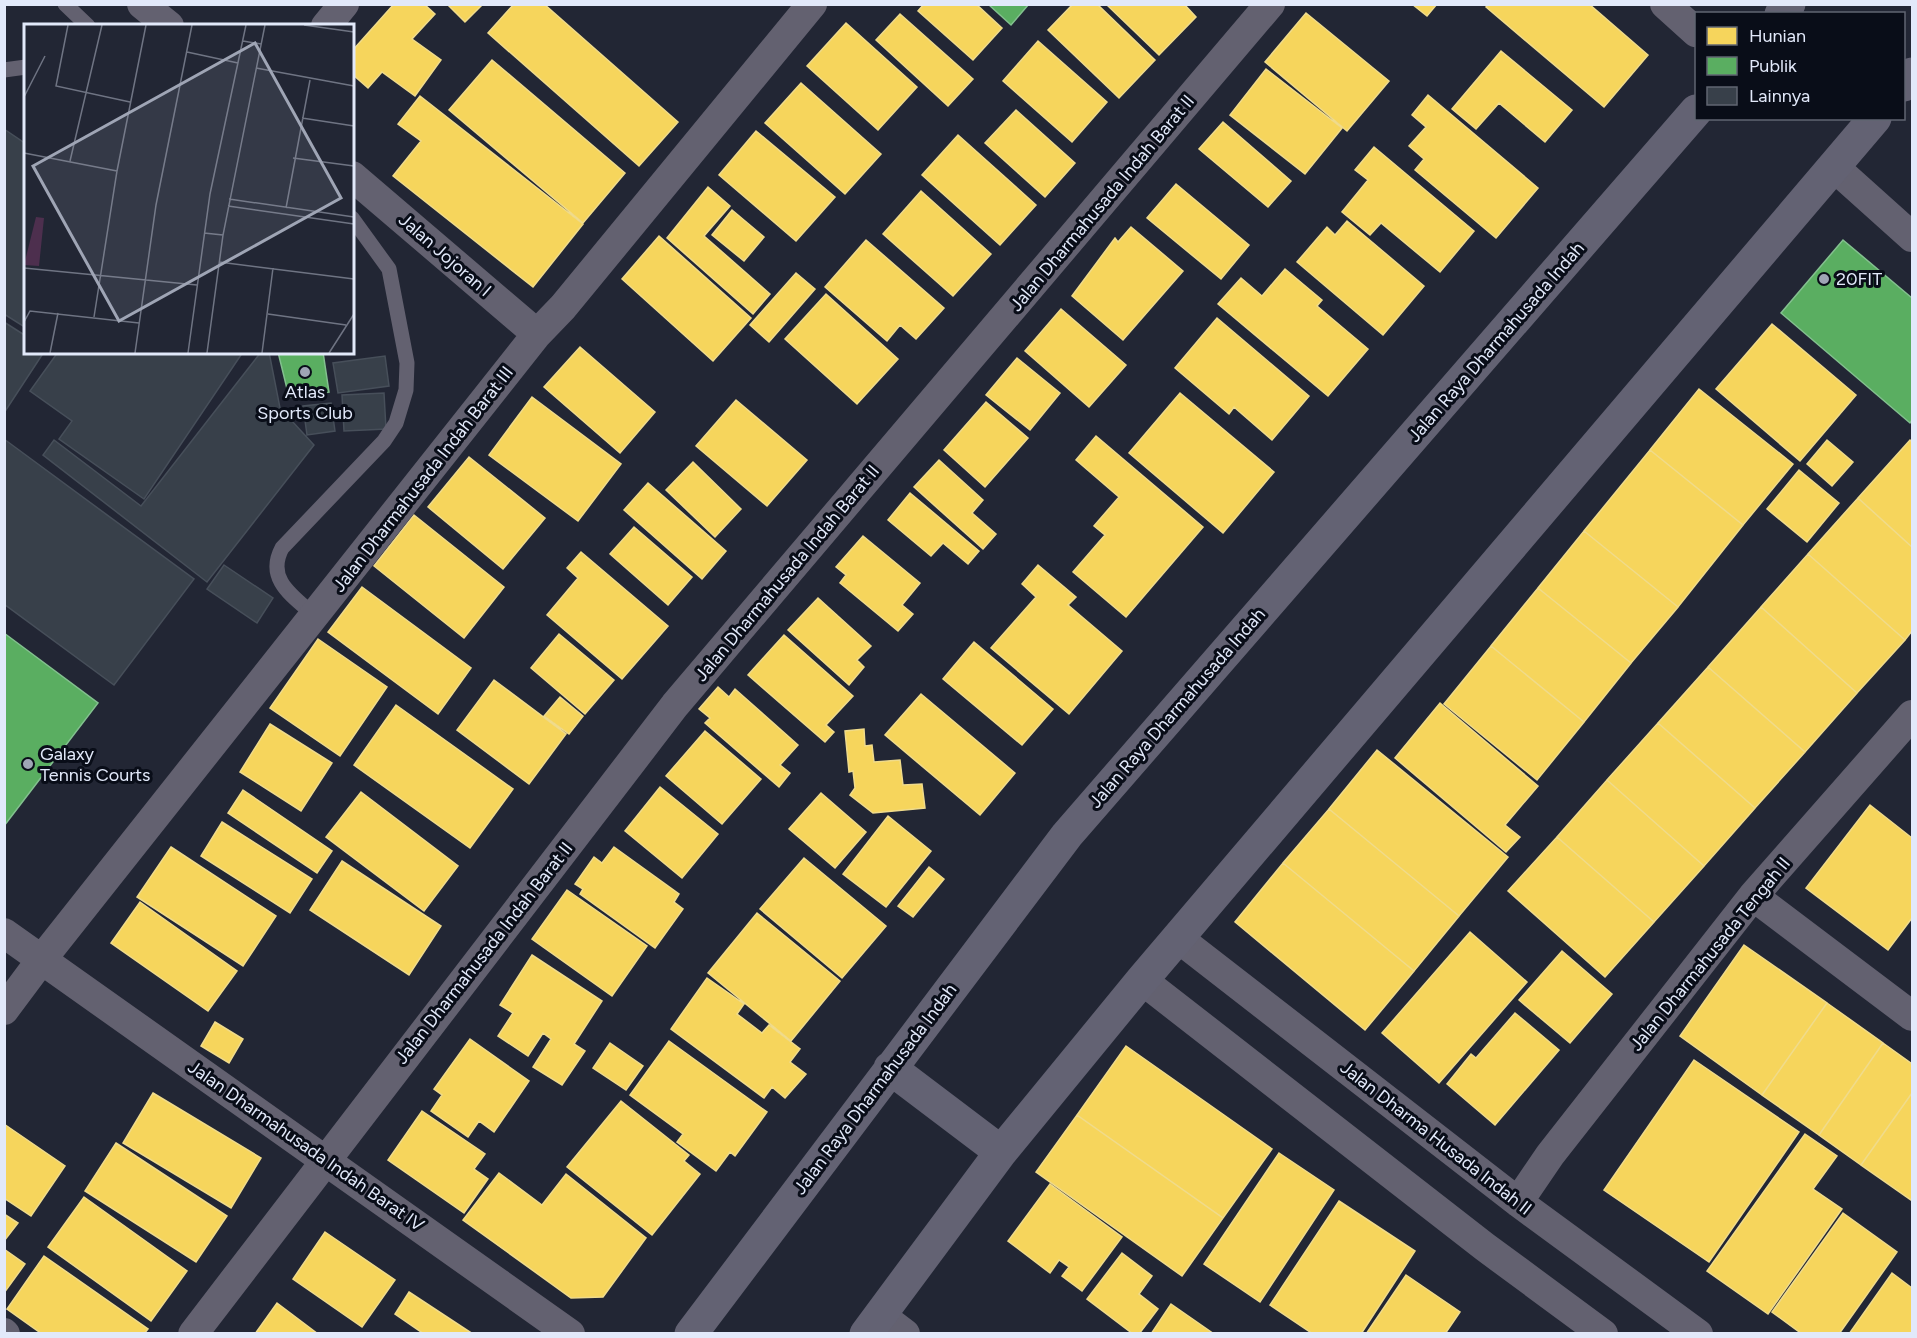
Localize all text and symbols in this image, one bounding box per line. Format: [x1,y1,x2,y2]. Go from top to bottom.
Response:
legend [1695,12,1905,120]
inset map [24,24,354,354]
text: Hunian [1749,25,1806,47]
text: Publik [1749,55,1797,77]
text: Lainnya [1749,85,1810,107]
street label: Jalan Dharmahusada Indah Barat II [1005,90,1199,316]
street label: Jalan Jojoran I [394,209,496,301]
street label: Jalan Raya Dharmahusada Indah [1403,237,1589,447]
place label: 20FIT [1836,268,1882,290]
marker: 20FIT [1817,272,1831,286]
street label: Jalan Dharmahusada Indah Barat III [328,362,518,596]
marker: Atlas Sports Club [298,365,312,379]
place label: Atlas Sports Club [257,381,353,424]
street label: Jalan Dharmahusada Indah Barat II [690,460,884,686]
street label: Jalan Raya Dharmahusada Indah [1084,603,1270,813]
place label: Galaxy Tennis Courts [40,743,151,786]
marker: Galaxy Tennis Courts [21,757,35,771]
street label: Jalan Dharmahusada Indah Barat II [390,838,578,1068]
street label: Jalan Dharmahusada Tengah II [1625,853,1795,1055]
street label: Jalan Raya Dharmahusada Indah [789,979,961,1199]
street label: Jalan Dharmahusada Indah Barat IV [184,1056,429,1237]
street label: Jalan Dharma Husada Indah II [1336,1056,1536,1220]

